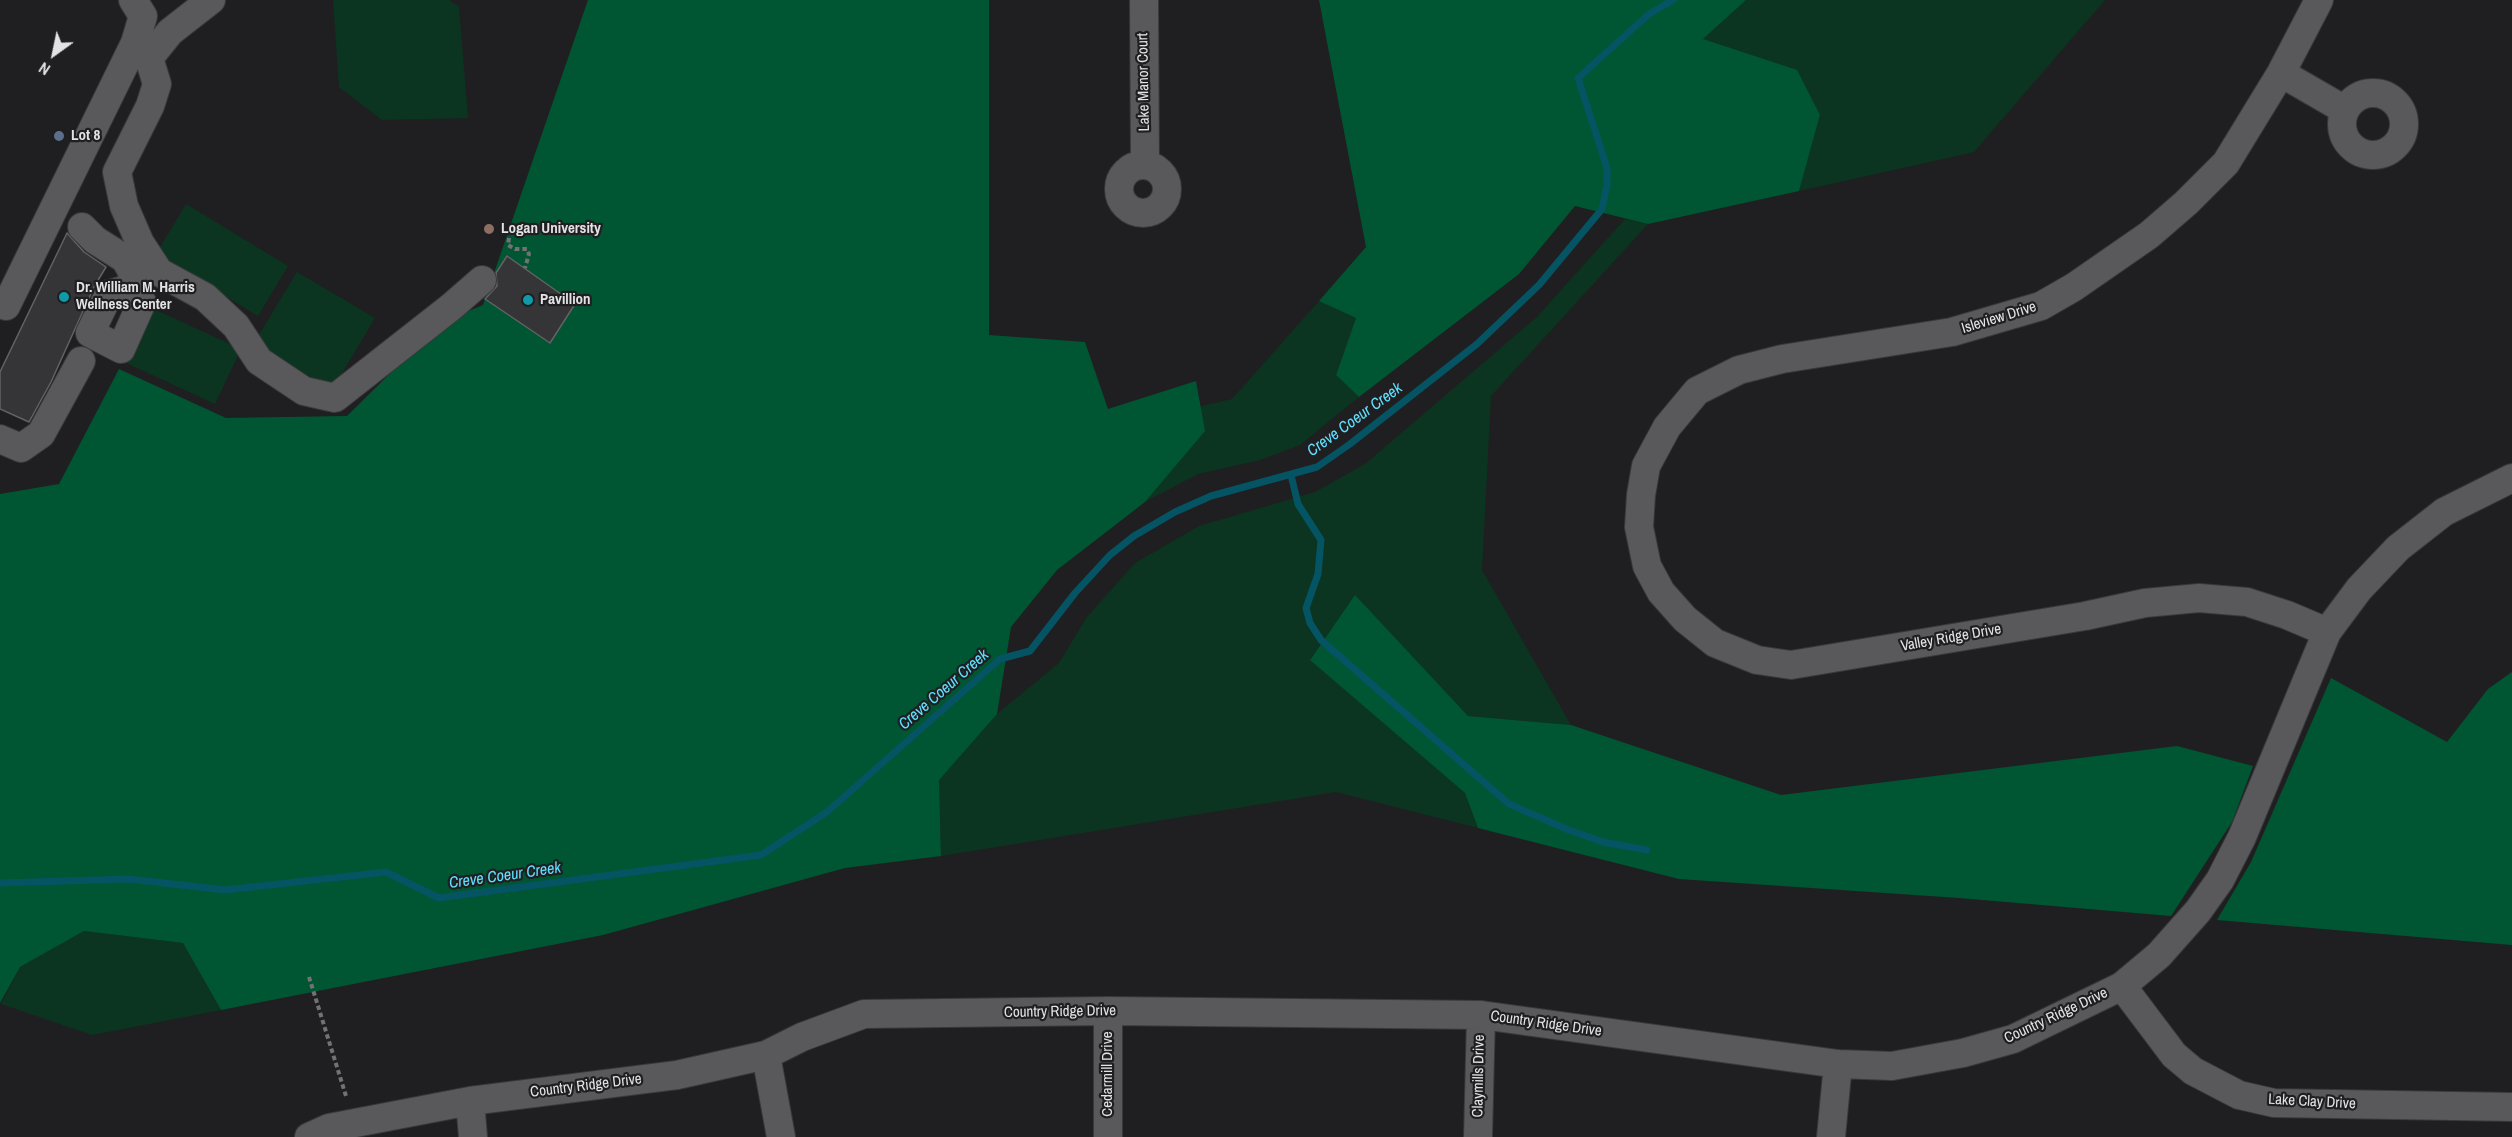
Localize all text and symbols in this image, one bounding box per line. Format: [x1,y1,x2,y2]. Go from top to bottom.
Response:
north arrow [24,24,84,84]
street label: Lake Manor Court [1134,33,1154,131]
text: N [34,57,54,81]
place label: Lot 8 [71,127,100,145]
marker: Lot 8 [52,129,66,143]
place label: Logan University [501,220,601,238]
marker: Logan University [482,222,496,236]
place label: Dr. William M. Harris Wellness Center [76,279,195,314]
marker: Dr. William M. Harris Wellness Center [57,290,71,304]
place label: Pavillion [540,291,591,309]
marker: Pavillion [521,293,535,307]
street label: Isleview Drive [1959,298,2039,338]
water label: Creve Coeur Creek [1304,379,1406,461]
street label: Valley Ridge Drive [1899,620,2003,656]
water label: Creve Coeur Creek [895,646,993,734]
water label: Creve Coeur Creek [448,859,562,893]
street label: Country Ridge Drive [2001,984,2111,1048]
street label: Country Ridge Drive [1004,1002,1116,1022]
street label: Country Ridge Drive [1489,1007,1603,1041]
street label: Cedarmill Drive [1099,1031,1117,1117]
street label: Claymills Drive [1469,1035,1489,1117]
street label: Country Ridge Drive [529,1070,643,1102]
street label: Lake Clay Drive [2268,1091,2356,1113]

